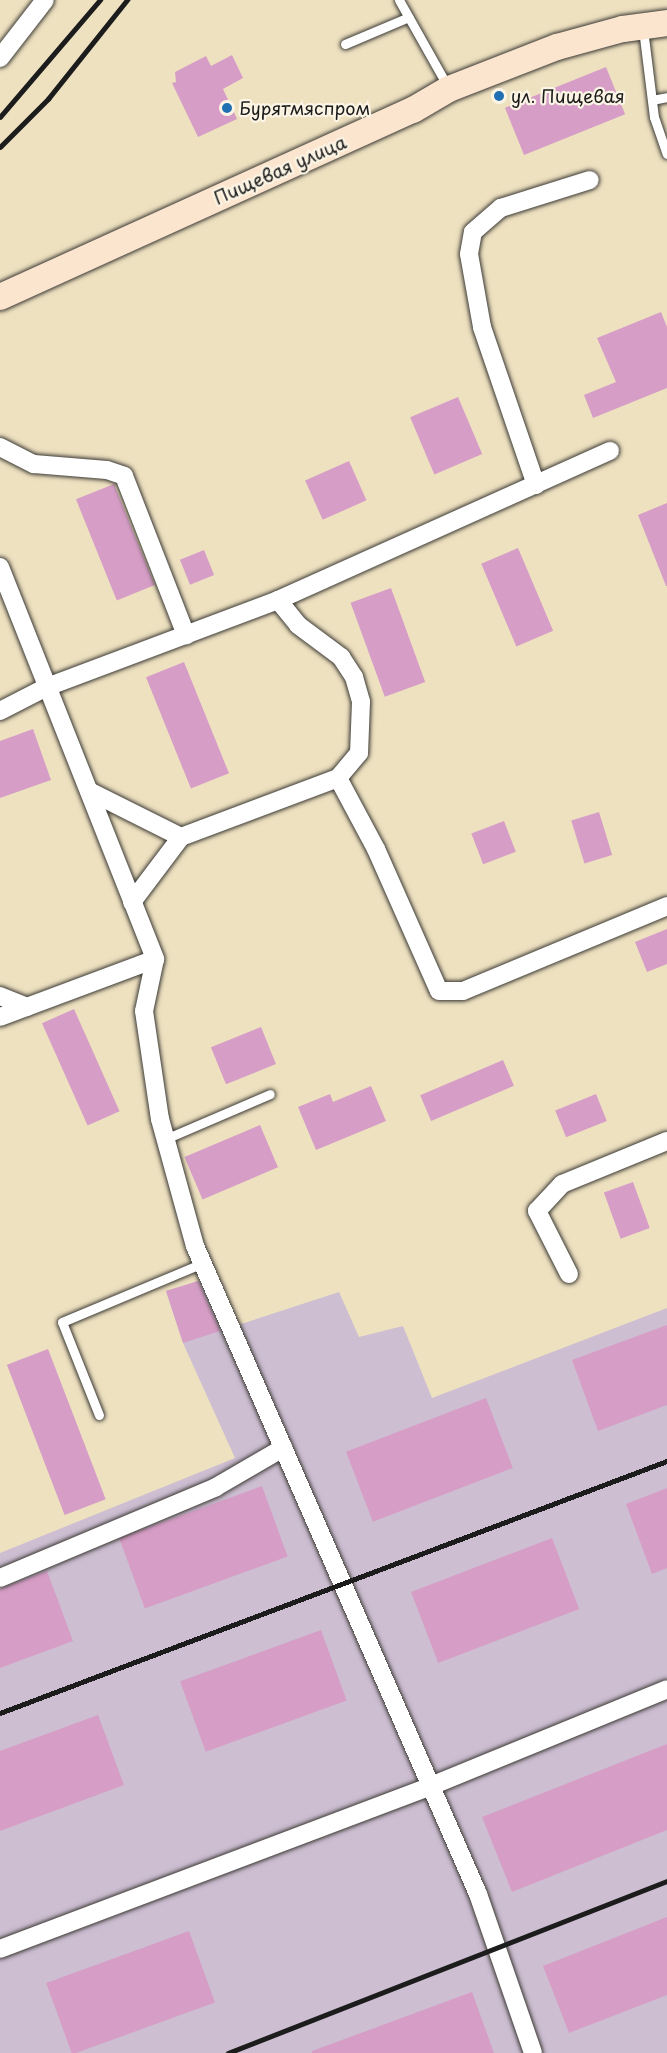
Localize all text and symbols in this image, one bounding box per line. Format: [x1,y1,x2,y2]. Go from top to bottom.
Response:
place label: ул. Пищевая [511,85,625,107]
marker: ул. Пищевая [492,89,506,103]
place label: Бурятмяспром [239,97,370,119]
marker: Бурятмяспром [220,101,234,115]
street label: Пищевая улица [210,131,350,209]

